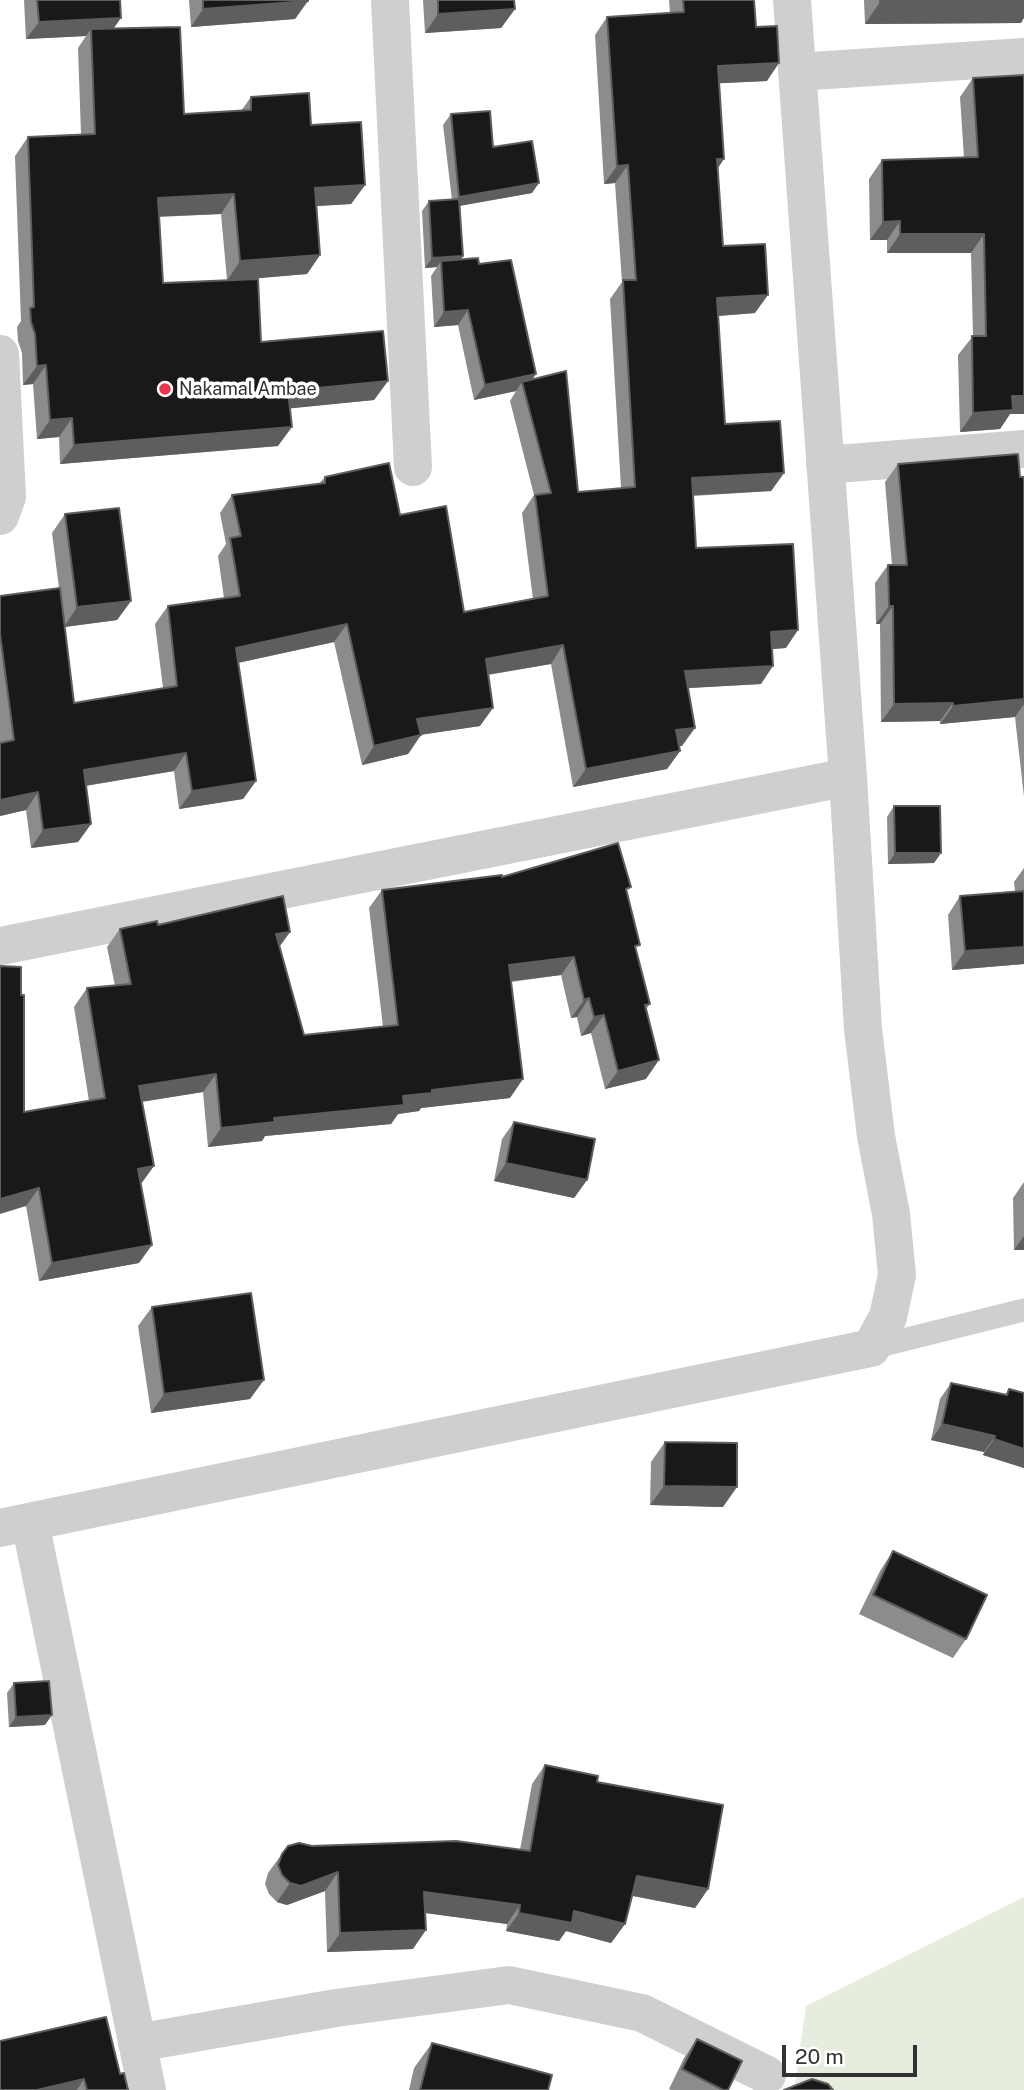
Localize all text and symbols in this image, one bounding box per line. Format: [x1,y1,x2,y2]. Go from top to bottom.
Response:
place label: Nakamal Ambae [179,378,317,400]
marker: Nakamal Ambae [157,381,173,397]
scale bar [786,2030,921,2074]
text: 20 m [795,2044,844,2069]

